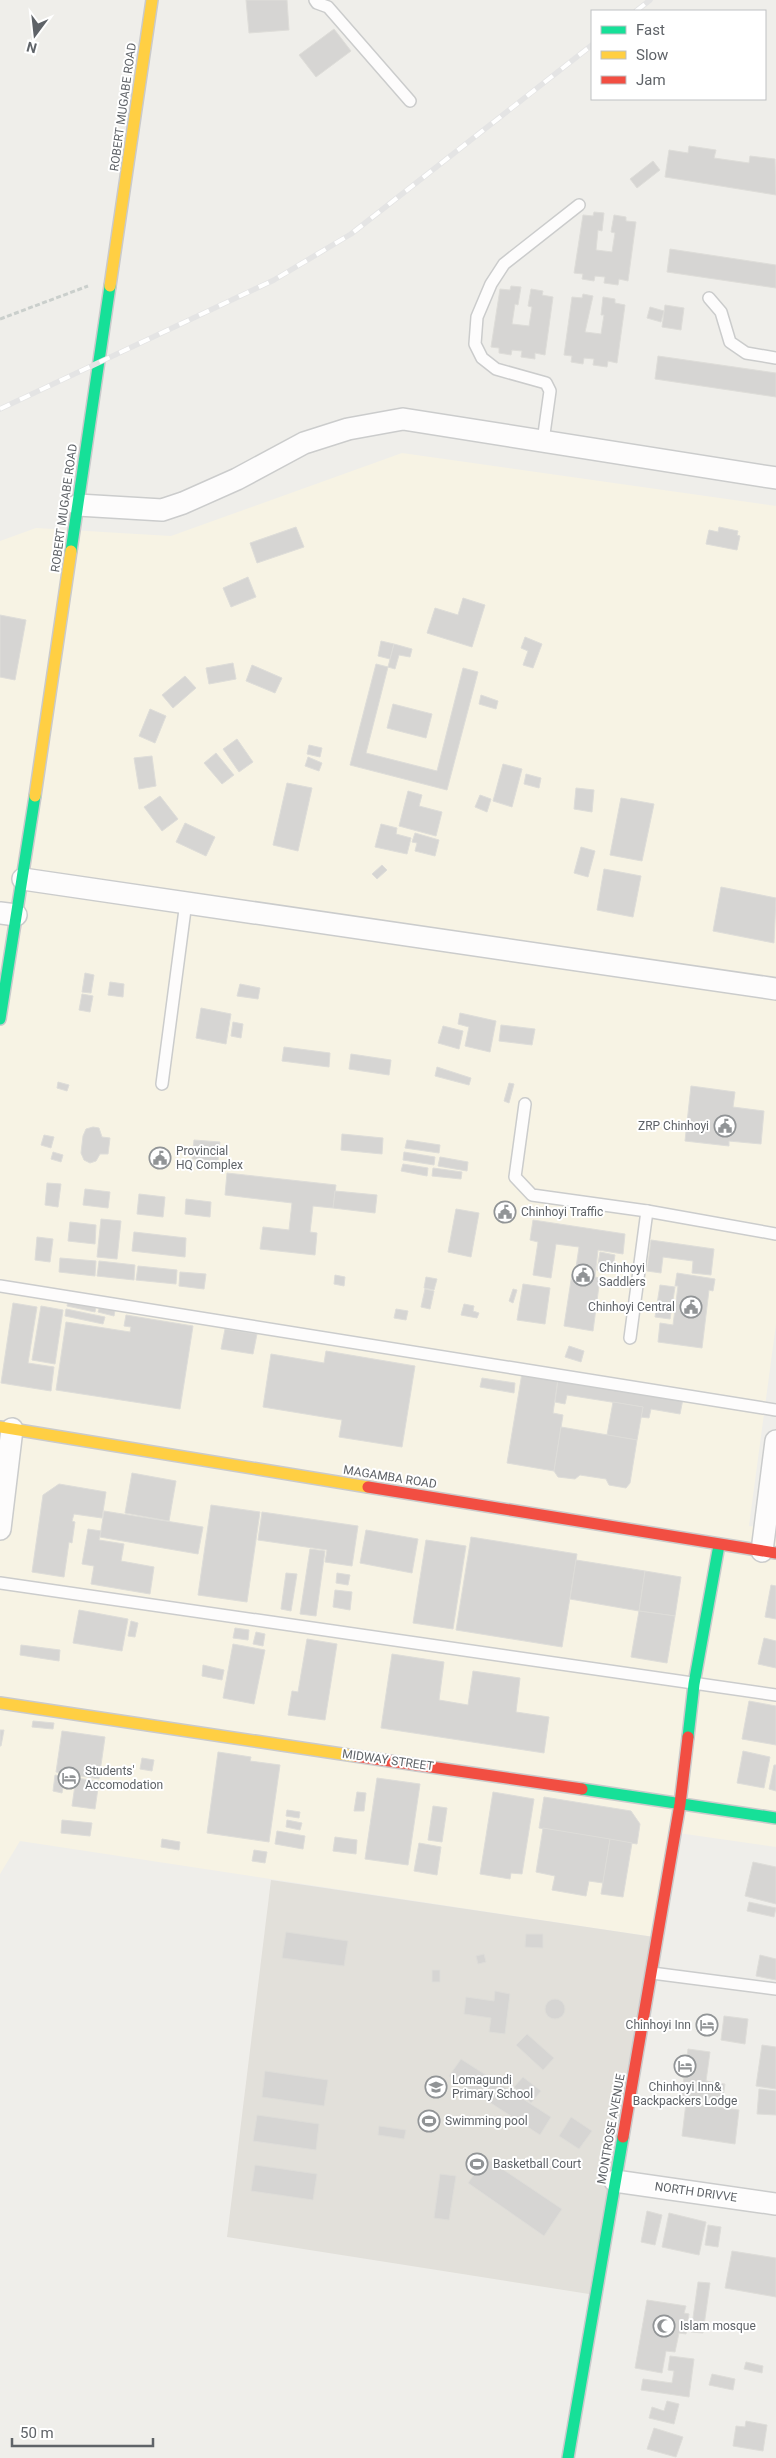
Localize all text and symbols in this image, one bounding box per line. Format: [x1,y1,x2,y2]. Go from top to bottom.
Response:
north arrow [10,10,60,60]
legend [591,10,766,100]
text: Fast [636,21,665,39]
text: N [25,39,38,57]
street label: ROBERT MUGABE ROAD [107,42,139,172]
text: Slow [636,46,668,64]
text: Jam [636,71,666,89]
street label: ROBERT MUGABE ROAD [48,443,80,573]
public building icon: ZRP Chinhoyi [713,1114,737,1138]
place label: ZRP Chinhoyi [638,1119,709,1133]
place label: Provincial HQ Complex [176,1144,243,1172]
public building icon: Provincial HQ Complex [148,1146,172,1170]
public building icon: Chinhoyi Traffic [493,1200,517,1224]
place label: Chinhoyi Traffic [521,1205,603,1219]
place label: Chinhoyi Saddlers [599,1261,646,1289]
public building icon: Chinhoyi Saddlers [571,1263,595,1287]
public building icon: Chinhoyi Central [679,1295,703,1319]
place label: Chinhoyi Central [588,1300,675,1314]
street label: MAGAMBA ROAD [342,1463,438,1491]
street label: MIDWAY STREET [341,1747,435,1773]
place label: Students' Accomodation [85,1764,163,1792]
hotel icon: Students' Accomodation [57,1766,81,1790]
hotel icon: Chinhoyi Inn [695,2013,719,2037]
place label: Chinhoyi Inn [626,2018,691,2032]
hotel icon: Chinhoyi Inn& Backpackers Lodge [673,2054,697,2078]
place label: Lomagundi Primary School [452,2073,533,2101]
street label: MONTROSE AVENUE [594,2073,628,2185]
school or university icon: Lomagundi Primary School [424,2075,448,2099]
place label: Chinhoyi Inn& Backpackers Lodge [633,2080,737,2108]
sports icon: Swimming pool [417,2109,441,2133]
place label: Swimming pool [445,2114,528,2128]
sports icon: Basketball Court [465,2152,489,2176]
place label: Basketball Court [493,2157,581,2171]
street label: NORTH DRIVVE [654,2179,738,2205]
mosque icon: Islam mosque [652,2314,676,2338]
place label: Islam mosque [680,2319,756,2333]
scale bar [12,2416,154,2448]
text: 50 m [20,2424,54,2442]

